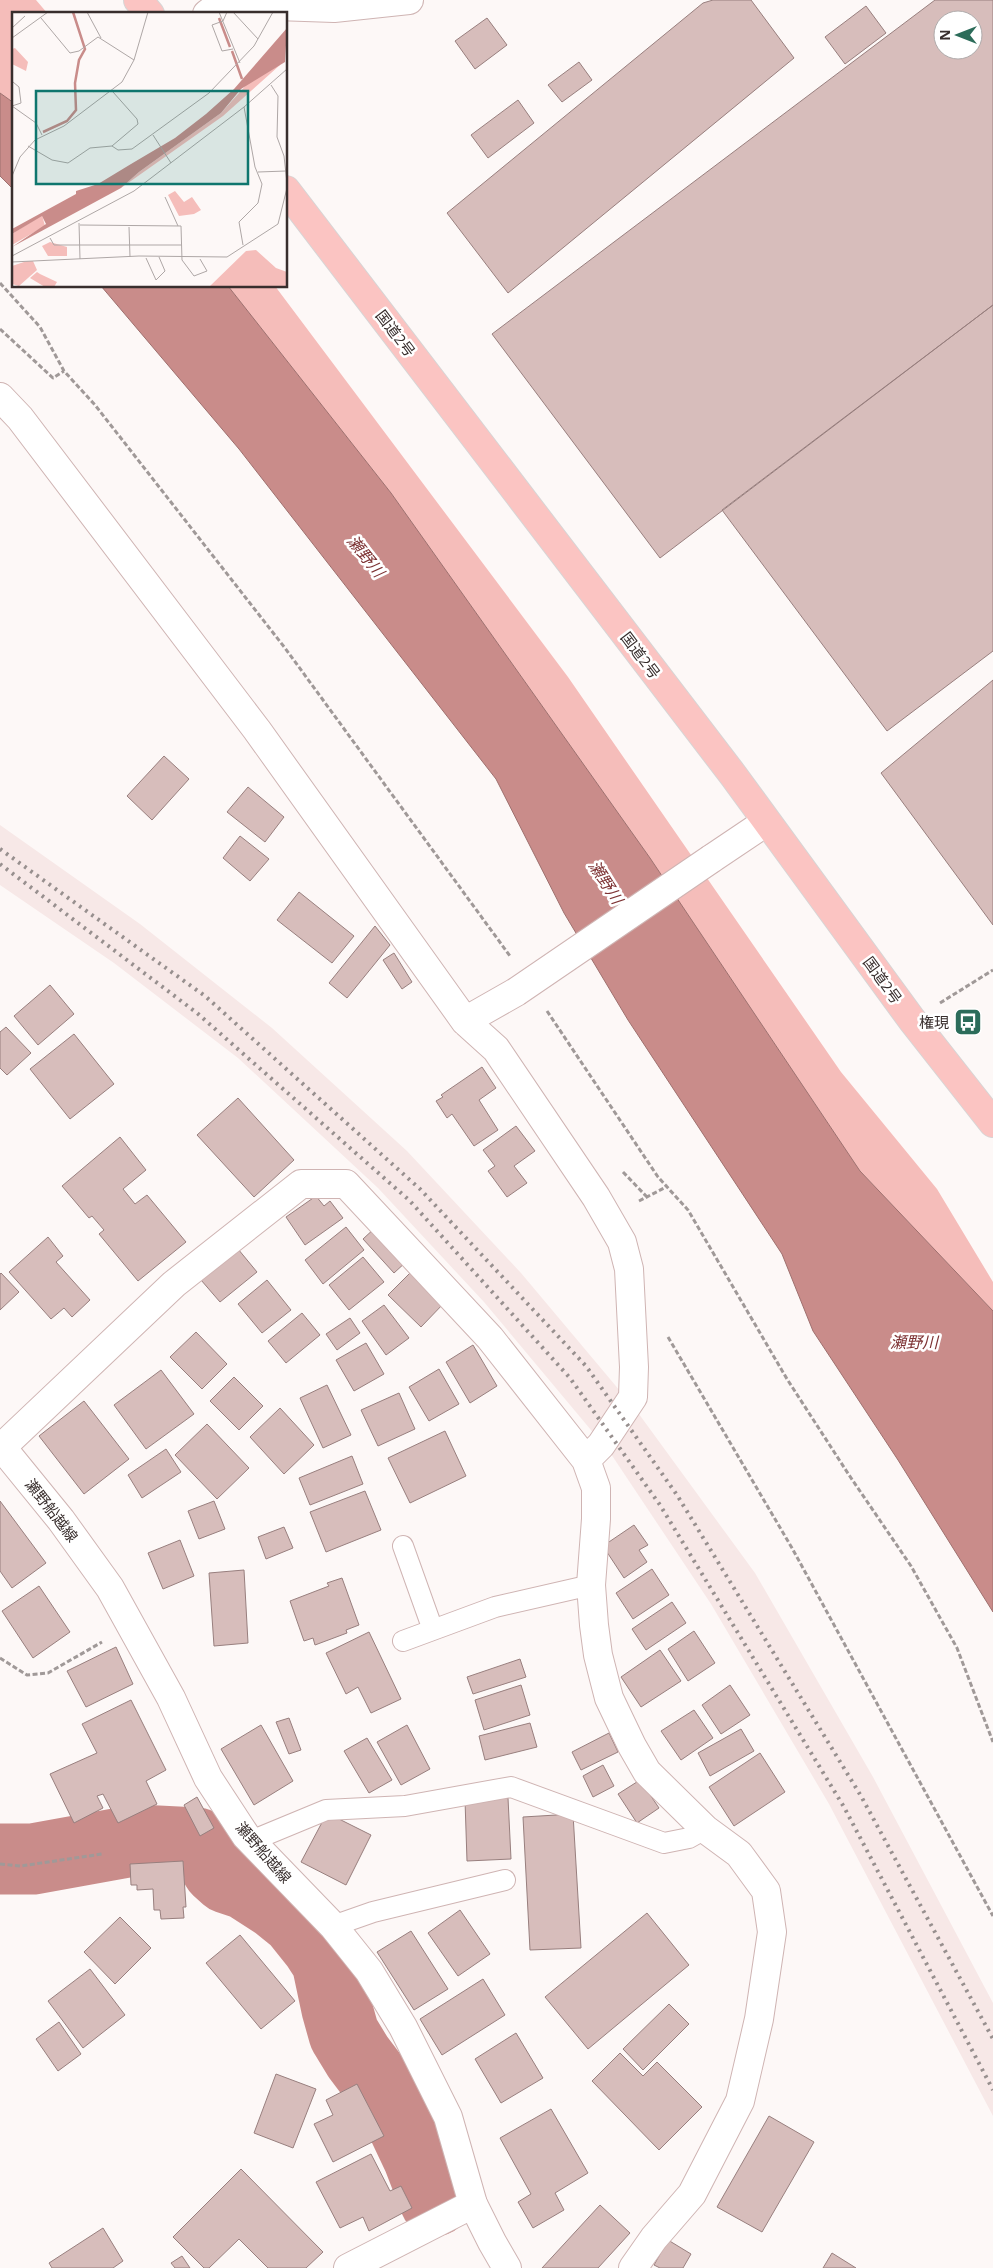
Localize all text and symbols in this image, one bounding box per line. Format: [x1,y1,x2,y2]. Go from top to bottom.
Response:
north arrow [933,10,983,60]
inset map [12,12,288,288]
text: N [935,29,954,41]
street label: 国道2号 [372,306,420,360]
water label: 瀬野川 [342,530,391,583]
street label: 国道2号 [617,628,665,682]
water label: 瀬野川 [584,856,629,910]
street label: 国道2号 [859,952,907,1008]
bus stop icon: 権現 [953,1007,983,1037]
place label: 権現 [919,1012,949,1032]
water label: 瀬野川 [890,1331,940,1353]
street label: 瀬野船越線 [21,1474,83,1546]
street label: 瀬野船越線 [232,1817,296,1887]

